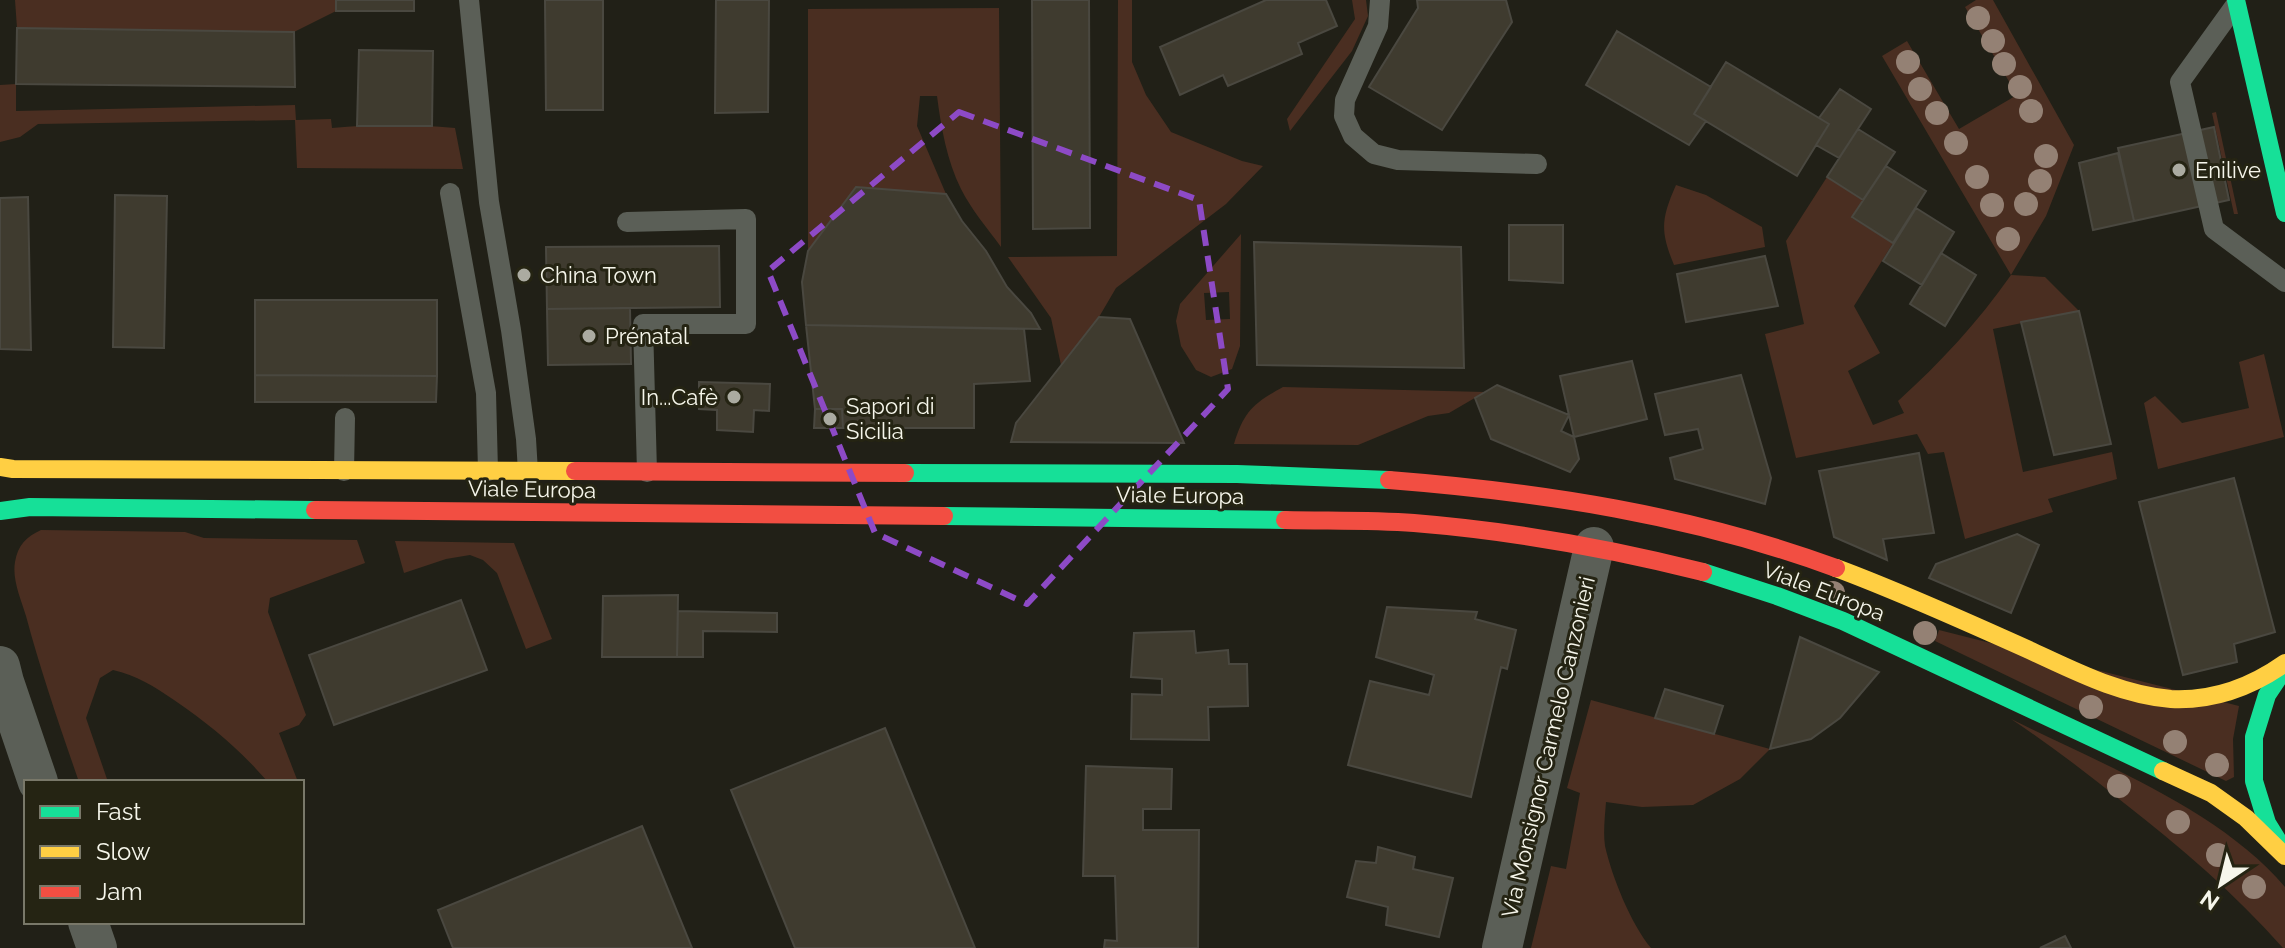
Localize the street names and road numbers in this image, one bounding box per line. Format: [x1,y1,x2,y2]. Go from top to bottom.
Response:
street label: Viale Europa [468,475,596,503]
street label: Viale Europa [1116,481,1244,509]
street label: Viale Europa [1759,556,1889,626]
street label: Via Monsignor Carmelo Canzonieri [1496,574,1600,920]

